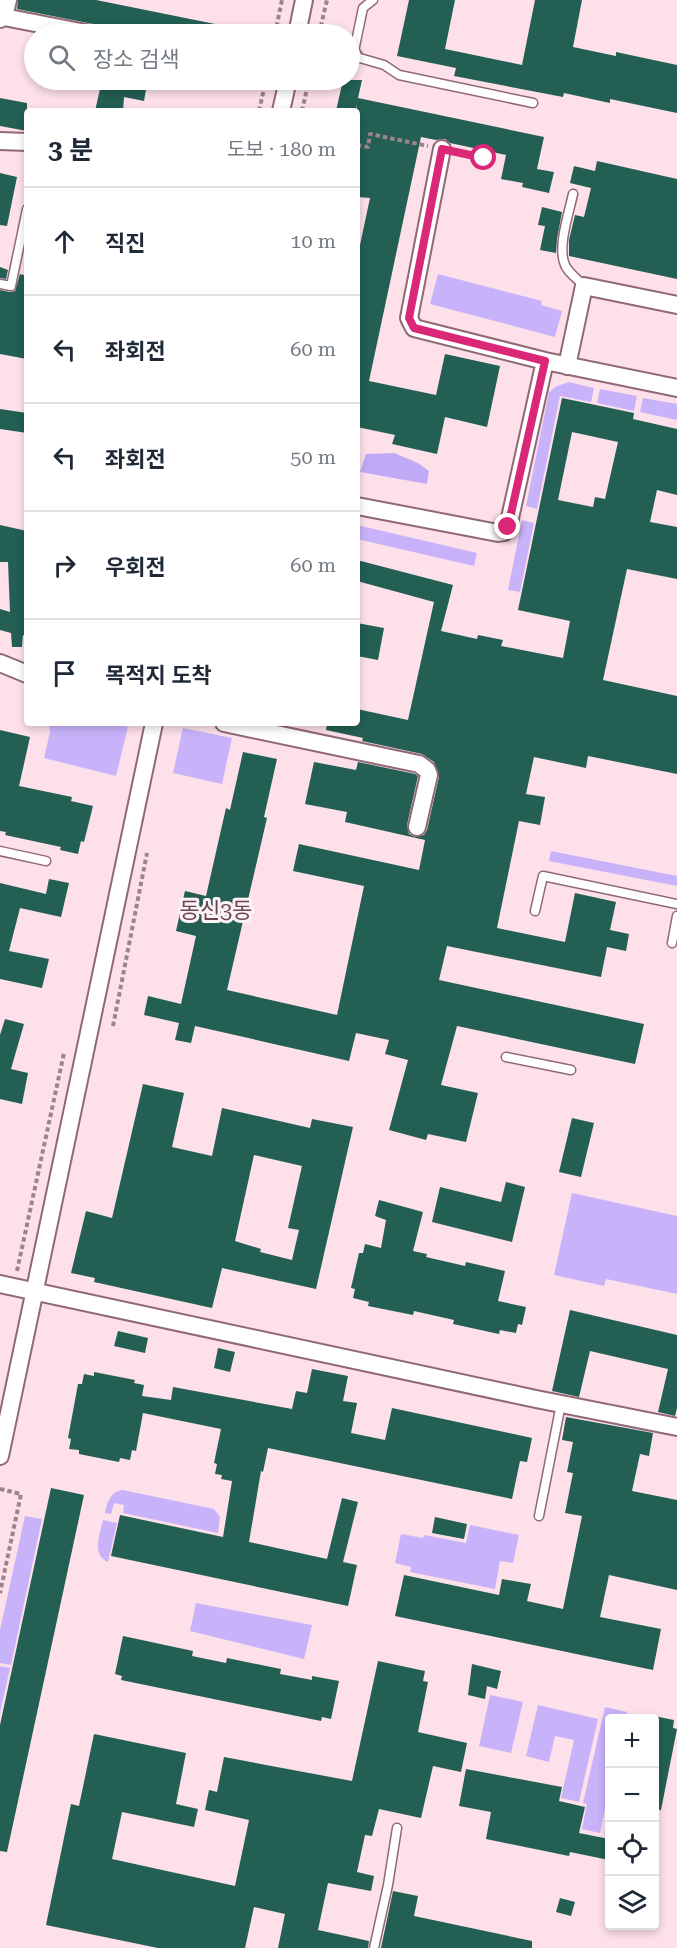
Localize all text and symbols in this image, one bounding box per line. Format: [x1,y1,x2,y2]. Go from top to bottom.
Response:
search box [24,24,360,90]
icon: search [45,41,78,74]
text: 장소 검색 [93,47,180,72]
text: 3 분 [48,135,93,165]
text: 도보 · 180 m [227,137,336,161]
route start [470,144,496,170]
icon: ahead [48,225,81,258]
text: 10 m [290,229,336,253]
text: 직진 [105,231,145,256]
icon: left [48,333,81,366]
text: 60 m [290,337,336,361]
text: 좌회전 [105,339,166,364]
icon: left [48,441,81,474]
text: 50 m [290,445,336,469]
text: 좌회전 [105,447,166,472]
route end [494,513,520,539]
icon: right [48,549,81,582]
text: 60 m [290,553,336,577]
text: 우회전 [105,555,166,580]
icon: arrive [48,657,81,690]
text: 목적지 도착 [105,663,212,688]
district label: 동신3동 [179,898,253,923]
map controls [605,1714,659,1930]
button: + [605,1714,659,1768]
button: − [605,1768,659,1822]
button: locate [605,1822,659,1876]
button: layers [605,1876,659,1930]

